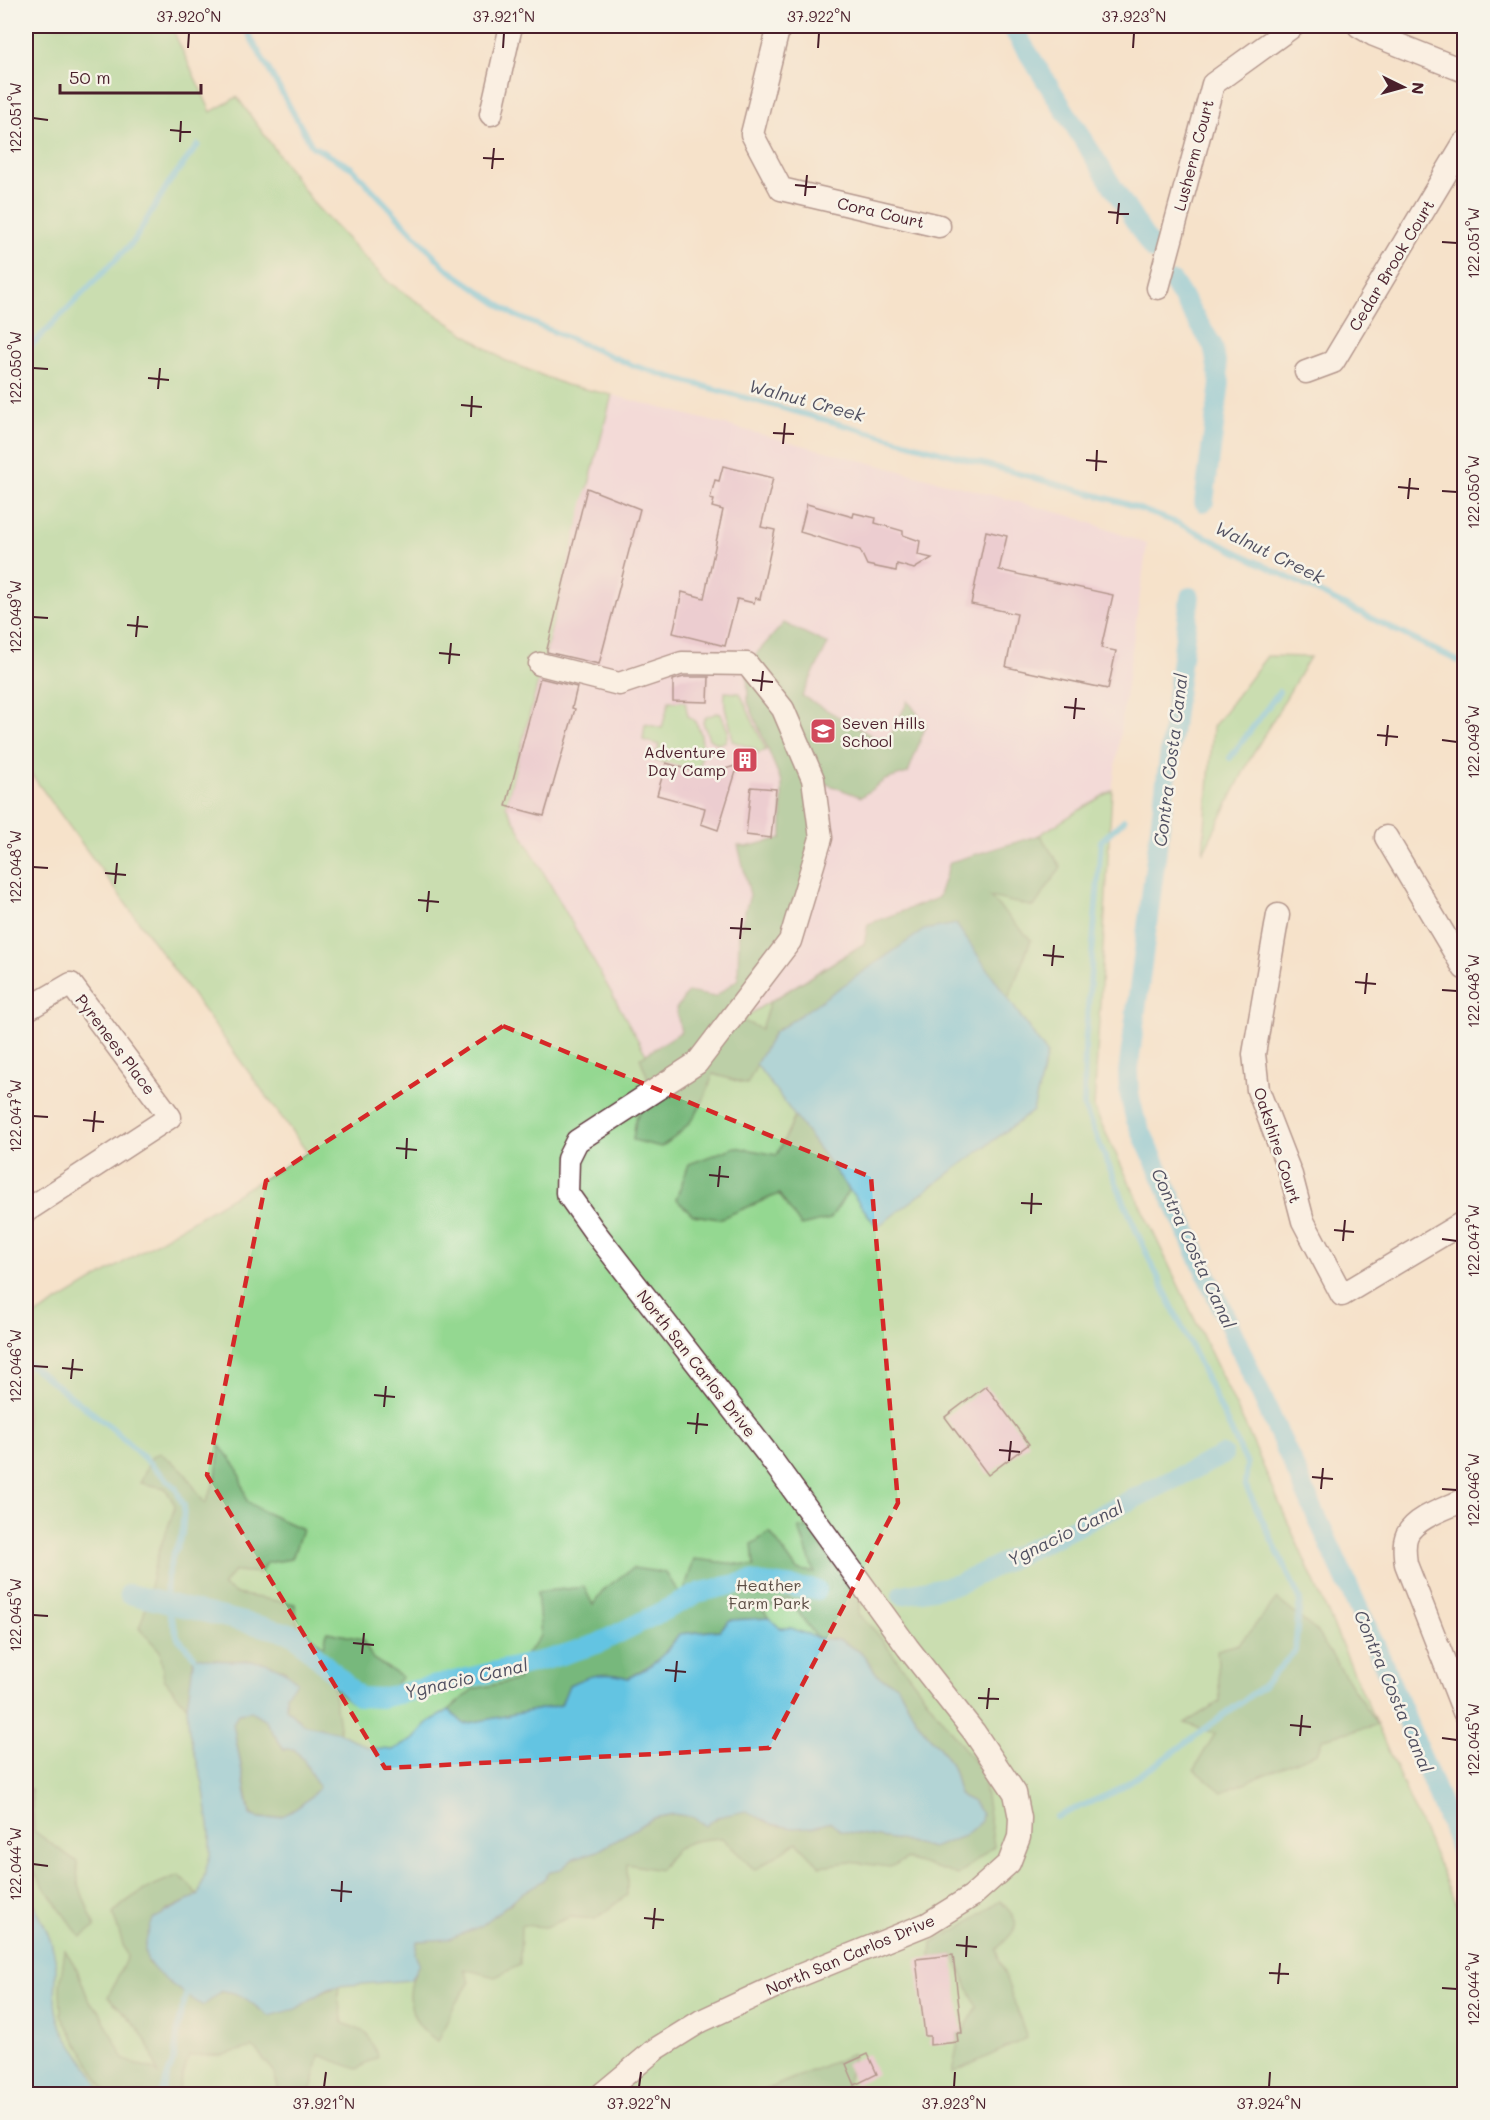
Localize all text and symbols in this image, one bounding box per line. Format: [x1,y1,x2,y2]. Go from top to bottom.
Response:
text: 37.920°N [157,6,221,26]
text: 37.921°N [473,6,535,26]
text: 37.922°N [787,6,851,26]
text: 37.923°N [1102,6,1166,26]
scale bar [60,57,201,95]
north arrow [1373,57,1433,117]
text: 50 m [69,65,111,89]
text: N [1407,81,1429,95]
text: 122.051°W [5,82,25,154]
street label: Lusherm Court [1168,97,1218,213]
street label: Cora Court [835,192,927,232]
street label: Cedar Brook Court [1343,195,1439,335]
text: 122.051°W [1463,207,1483,279]
text: 122.050°W [5,331,25,405]
water label: Walnut Creek [747,373,868,427]
text: 122.050°W [1463,455,1483,529]
water label: Walnut Creek [1211,515,1329,589]
text: 122.049°W [5,580,25,654]
water label: Contra Costa Canal [1147,672,1193,848]
text: 122.049°W [1463,705,1483,779]
place label: Seven Hills School [842,712,925,751]
school or university icon: Seven Hills School [808,716,838,746]
place label: Adventure Day Camp [644,741,726,780]
building icon: Adventure Day Camp [730,745,760,775]
text: 122.048°W [5,830,25,904]
text: 122.048°W [1463,954,1483,1028]
street label: Pyrenees Place [71,989,161,1099]
text: 122.047°W [5,1079,25,1153]
street label: Oakshire Court [1249,1084,1307,1206]
water label: Contra Costa Canal [1146,1164,1242,1333]
text: 122.047°W [1463,1204,1483,1278]
street label: North San Carlos Drive [633,1285,761,1441]
text: 122.046°W [5,1329,25,1403]
text: 122.046°W [1463,1453,1483,1527]
water label: Ygnacio Canal [1003,1494,1127,1571]
park label: Heather Farm Park [728,1574,810,1613]
text: 122.045°W [5,1578,25,1652]
water label: Contra Costa Canal [1349,1606,1439,1776]
water label: Ygnacio Canal [402,1652,530,1704]
text: 122.045°W [1463,1703,1483,1777]
text: 122.044°W [5,1827,25,1901]
street label: North San Carlos Drive [762,1909,938,1999]
text: 122.044°W [1463,1952,1483,2026]
text: 37.921°N [293,2093,355,2113]
text: 37.922°N [607,2093,671,2113]
text: 37.923°N [922,2093,986,2113]
text: 37.924°N [1237,2093,1301,2113]

